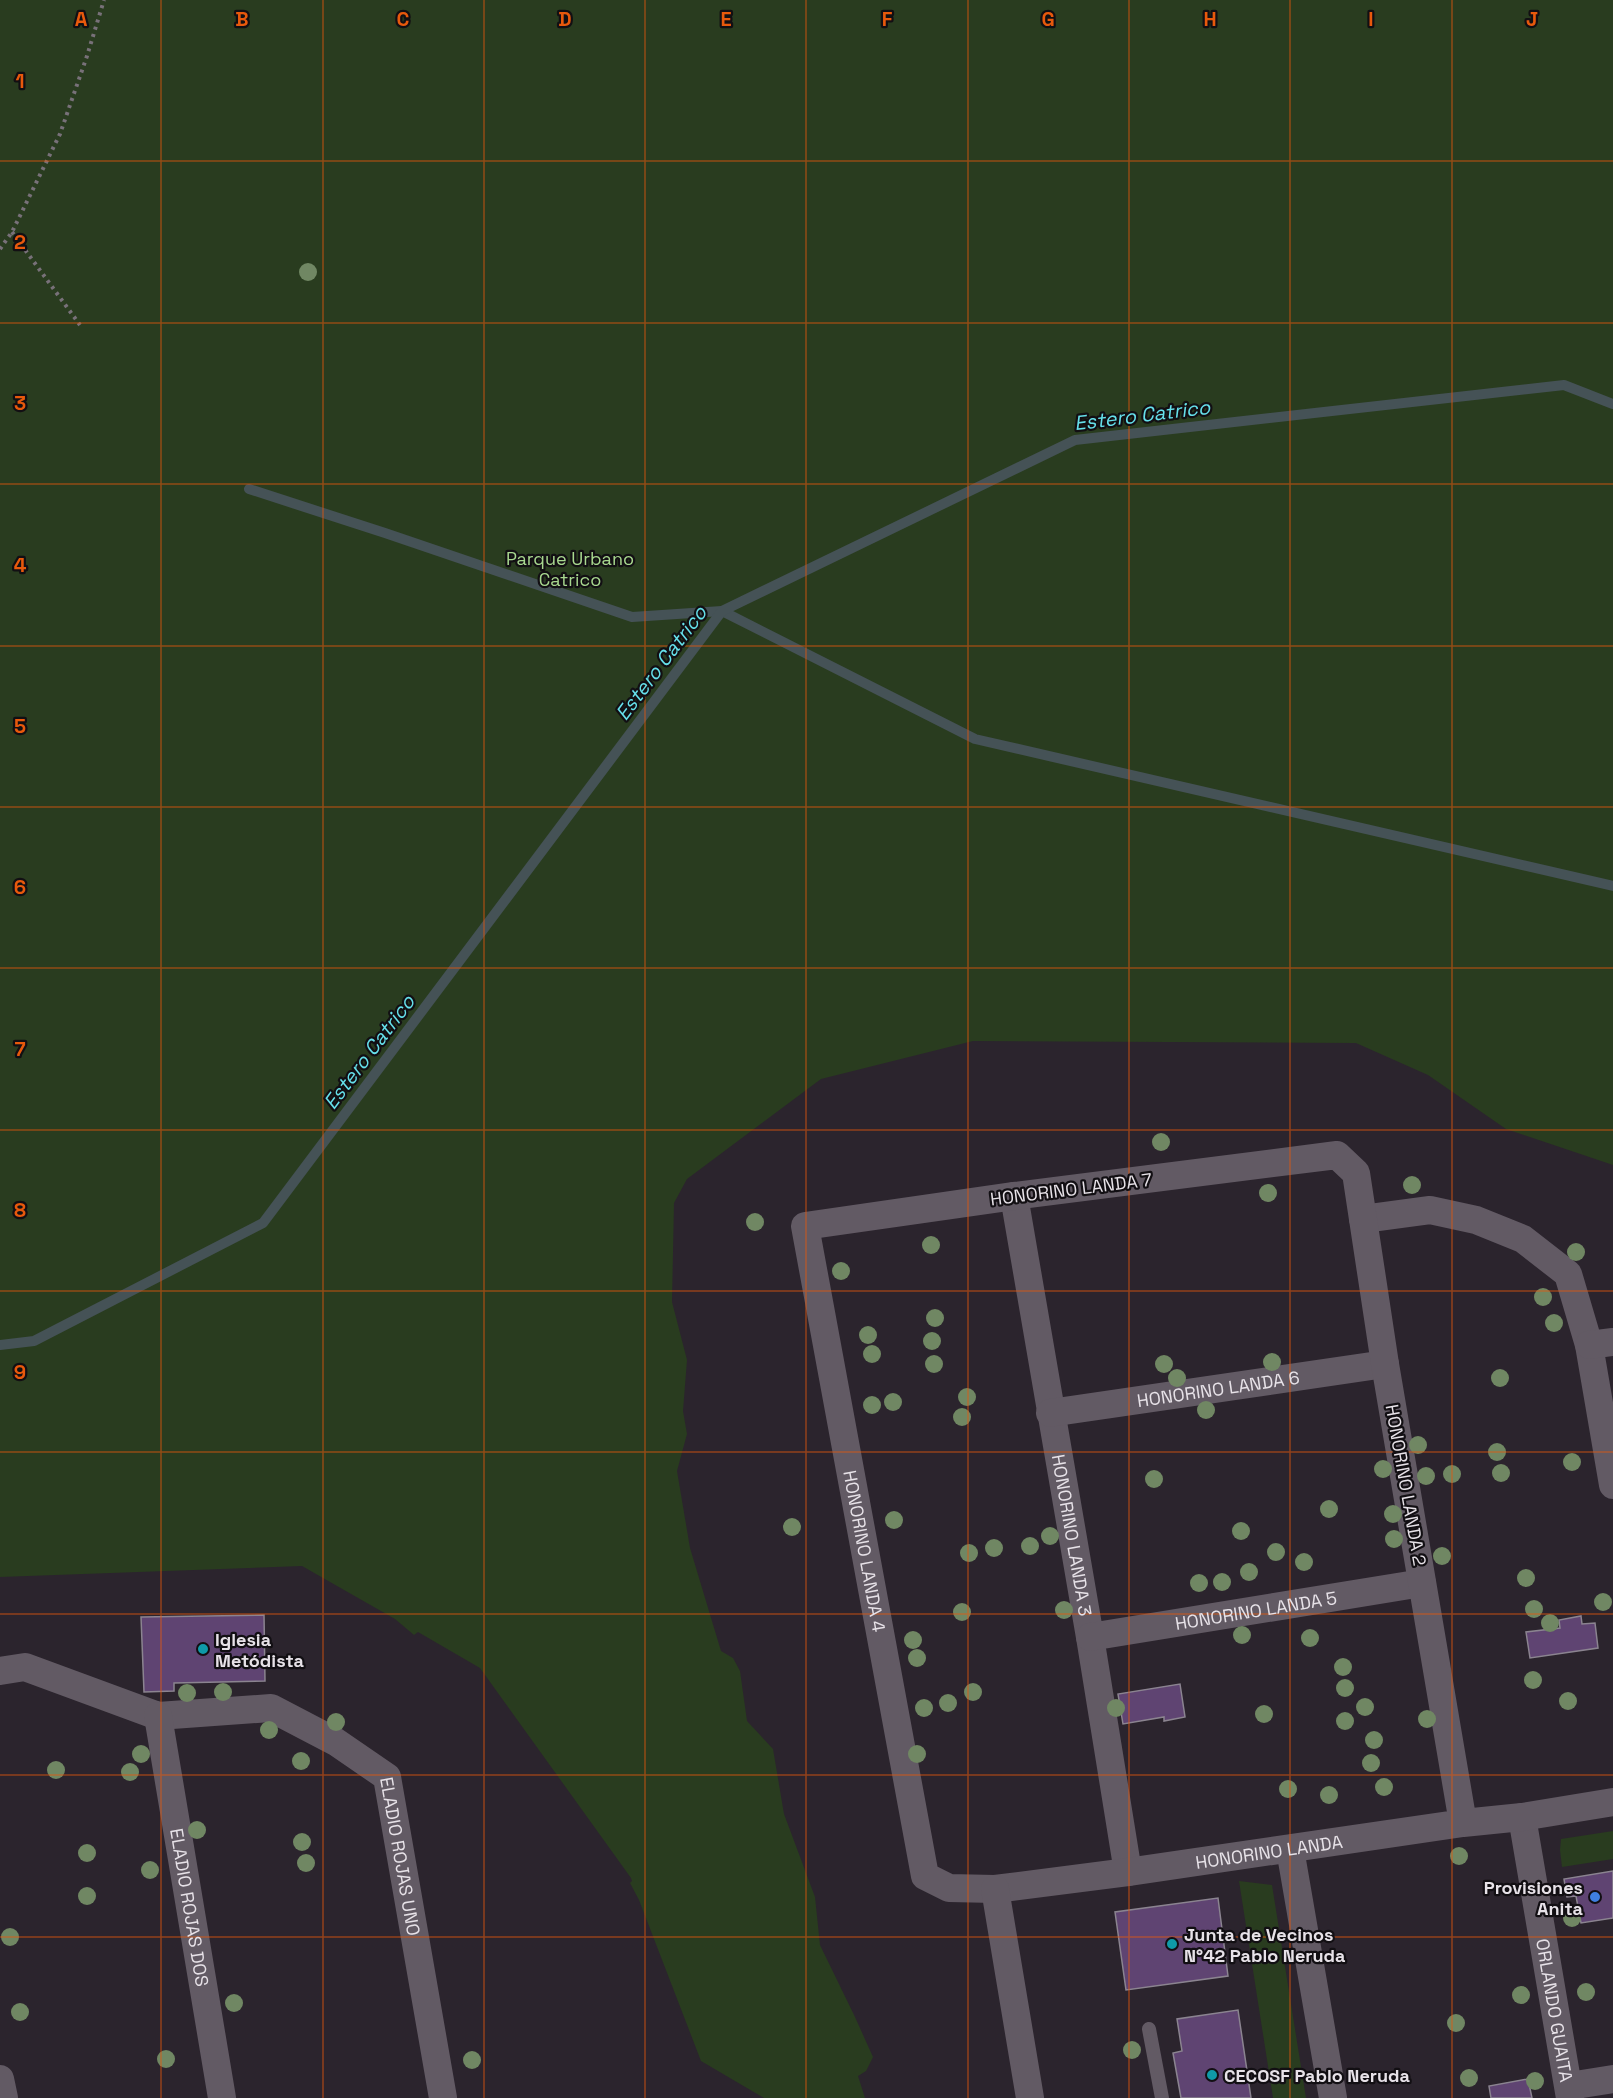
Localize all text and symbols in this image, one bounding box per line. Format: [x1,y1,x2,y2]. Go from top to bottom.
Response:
text: A [75,6,88,32]
text: B [235,6,249,32]
text: C [397,6,410,32]
text: D [558,6,572,32]
text: E [720,6,732,32]
text: F [882,6,893,32]
text: G [1041,6,1055,32]
text: H [1203,6,1217,32]
text: I [1368,6,1374,32]
text: J [1526,6,1538,32]
text: 1 [15,68,25,94]
text: 2 [14,229,26,255]
text: 3 [14,390,26,416]
water label: Estero Catrico [1073,394,1212,436]
park label: Parque Urbano Catrico [506,547,634,591]
text: 4 [14,552,27,578]
water label: Estero Catrico [610,600,713,725]
text: 5 [14,713,26,739]
text: 6 [14,874,26,900]
water label: Estero Catrico [318,989,421,1114]
text: 7 [14,1036,26,1062]
street label: HONORINO LANDA 7 [989,1168,1153,1210]
text: 8 [14,1197,26,1223]
text: 9 [14,1359,26,1385]
street label: HONORINO LANDA 6 [1135,1365,1301,1412]
street label: HONORINO LANDA 2 [1380,1402,1432,1568]
street label: HONORINO LANDA 3 [1047,1452,1098,1618]
street label: HONORINO LANDA 4 [839,1468,891,1634]
street label: HONORINO LANDA 5 [1173,1586,1338,1635]
place label: Iglesia Metódista [215,1628,305,1672]
marker: Iglesia Metódista [196,1642,210,1656]
street label: ELADIO ROJAS UNO [376,1775,426,1937]
street label: ELADIO ROJAS DOS [166,1827,215,1988]
street label: HONORINO LANDA [1194,1829,1344,1874]
place label: Provisiones Anita [1484,1876,1584,1920]
marker: Provisiones Anita [1588,1890,1602,1904]
place label: Junta de Vecinos N°42 Pablo Neruda [1184,1923,1346,1967]
marker: Junta de Vecinos N°42 Pablo Neruda [1165,1937,1179,1951]
street label: ORLANDO GUAITA [1531,1937,1579,2084]
place label: CECOSF Pablo Neruda [1224,2064,1411,2087]
marker: CECOSF Pablo Neruda [1205,2068,1219,2082]

